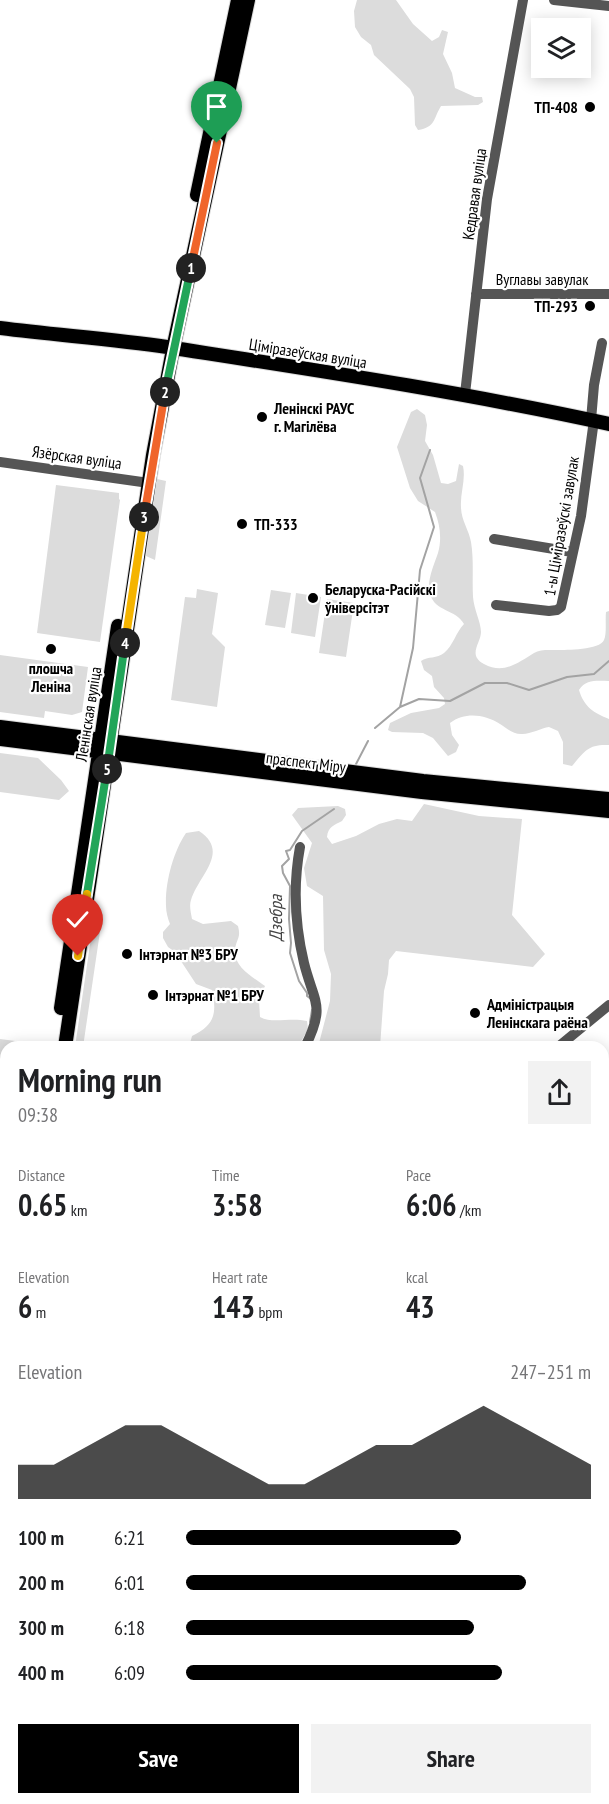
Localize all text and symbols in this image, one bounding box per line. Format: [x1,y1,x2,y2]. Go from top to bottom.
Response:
map controls [531,18,591,78]
button: layers [531,18,591,78]
pin [191,81,242,143]
icon: arrive [200,90,233,123]
place label: ТП-408 [534,97,578,117]
marker: ТП-408 [583,100,597,114]
street label: Кедравая вуліца [458,147,490,241]
pin: 1 [176,253,206,283]
text: 1 [187,258,195,278]
street label: Вуглавы завулак [496,269,589,289]
place label: ТП-293 [534,296,578,316]
marker: ТП-293 [583,299,597,313]
street label: Ціміразеўская вуліца [248,334,368,372]
pin: 2 [150,377,180,407]
text: 2 [161,382,169,402]
place label: Ленінскі РАУС г. Магілёва [273,398,355,436]
marker: Ленінскі РАУС г. Магілёва [255,410,269,424]
street label: Язёрская вуліца [31,441,123,473]
street label: 1-ы Ціміразеўскі завулак [539,454,583,597]
pin: 3 [129,502,159,532]
text: 3 [140,507,148,527]
place label: ТП-333 [254,514,298,534]
marker: ТП-333 [235,517,249,531]
place label: Беларуска-Расійскі ўніверсітэт [324,579,436,617]
marker: Беларуска-Расійскі ўніверсітэт [306,591,320,605]
pin: 4 [110,628,140,658]
text: 4 [121,633,129,653]
marker: плошча Леніна [44,642,58,656]
place label: плошча Леніна [29,658,74,696]
street label: Ленінская вуліца [70,665,105,764]
street label: праспект Міру [265,747,347,777]
pin: 5 [92,754,122,784]
text: 5 [103,759,111,779]
pin [52,894,103,956]
water label: Дзебра [264,894,287,942]
icon: check [61,903,94,936]
place label: Інтэрнат №3 БРУ [139,944,238,964]
marker: Інтэрнат №3 БРУ [120,947,134,961]
place label: Інтэрнат №1 БРУ [165,985,264,1005]
marker: Інтэрнат №1 БРУ [146,988,160,1002]
place label: Адміністрацыя Ленінскага раёна [486,994,588,1032]
marker: Адміністрацыя Ленінскага раёна [468,1006,482,1020]
text: Morning run [18,1058,162,1101]
button: share [528,1061,591,1124]
text: 09:38 [18,1102,58,1128]
text: Distance [18,1165,65,1185]
text: Time [212,1165,240,1185]
text: Pace [406,1165,431,1185]
text: 0.65 [18,1185,67,1224]
text: 3:58 [212,1185,263,1224]
text: 6:06 [406,1185,457,1224]
text: km [67,1200,87,1220]
text: /km [457,1200,481,1220]
text: Elevation [18,1267,69,1287]
text: Heart rate [212,1267,268,1287]
text: kcal [406,1267,428,1287]
text: 6 [18,1287,32,1326]
text: 143 [212,1287,255,1326]
text: 43 [406,1287,435,1326]
text: m [32,1302,46,1322]
text: bpm [255,1302,283,1322]
text: Elevation [18,1359,82,1385]
text: 247–251 m [510,1359,591,1385]
text: 100 m [18,1525,64,1551]
text: 6:21 [114,1525,145,1551]
text: 200 m [18,1570,64,1596]
text: 6:01 [114,1570,145,1596]
text: 300 m [18,1615,64,1641]
text: 6:18 [114,1615,145,1641]
text: 400 m [18,1660,64,1686]
text: 6:09 [114,1660,145,1686]
button: Save [18,1724,299,1793]
button: Share [311,1724,591,1793]

